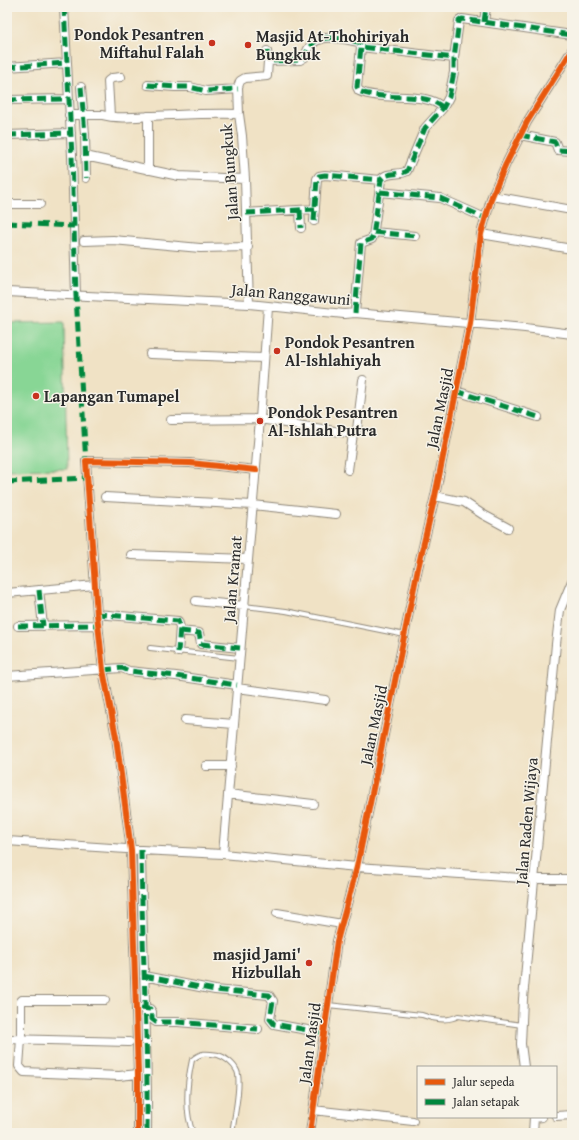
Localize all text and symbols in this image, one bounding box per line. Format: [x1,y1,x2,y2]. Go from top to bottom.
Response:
place label: Pondok Pesantren Miftahul Falah [74,22,205,64]
place label: Masjid At-Thohiriyah Bungkuk [256,24,410,66]
marker: Pondok Pesantren Miftahul Falah [207,38,217,48]
marker: Masjid At-Thohiriyah Bungkuk [243,40,253,50]
street label: Jalan Bungkuk [214,122,244,223]
street label: Jalan Ranggawuni [228,277,352,311]
place label: Pondok Pesantren Al-Ishlahiyah [285,330,415,372]
marker: Pondok Pesantren Al-Ishlahiyah [272,346,282,356]
street label: Jalan Masjid [418,365,459,452]
place label: Lapangan Tumapel [44,384,179,408]
marker: Lapangan Tumapel [31,391,41,401]
place label: Pondok Pesantren Al-Ishlah Putra [268,400,398,442]
marker: Pondok Pesantren Al-Ishlah Putra [255,416,265,426]
street label: Jalan Kramat [216,534,248,625]
street label: Jalan Masjid [352,682,393,769]
street label: Jalan Raden Wijaya [508,756,544,888]
place label: masjid Jami' Hizbullah [213,942,302,984]
marker: masjid Jami' Hizbullah [304,958,314,968]
street label: Jalan Masjid [291,1001,327,1087]
legend [417,1066,557,1118]
text: Jalur sepeda [451,1073,515,1090]
text: Jalan setapak [451,1093,520,1110]

